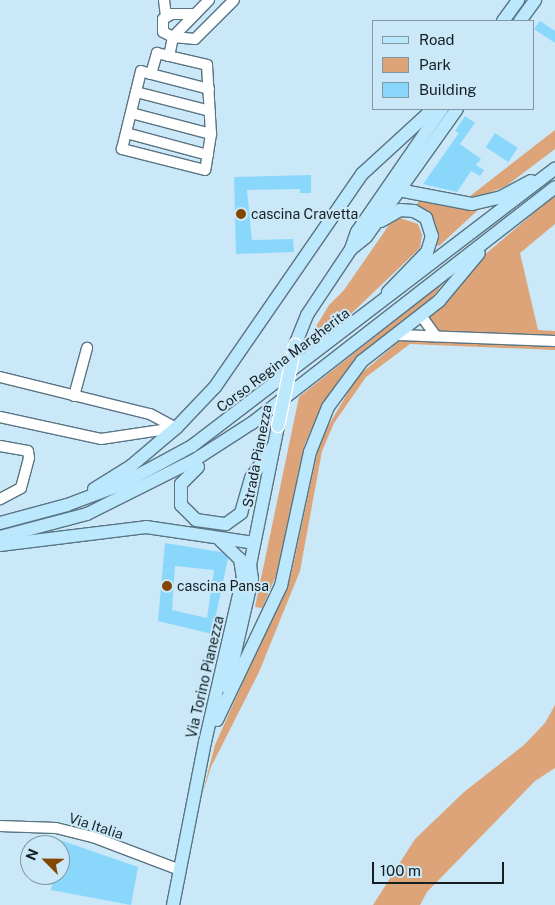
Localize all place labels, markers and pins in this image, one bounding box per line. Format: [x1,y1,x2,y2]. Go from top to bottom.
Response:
place label: cascina Cravetta [251,206,358,222]
marker: cascina Cravetta [235,208,247,220]
place label: cascina Pansa [177,578,269,594]
marker: cascina Pansa [161,580,173,592]

